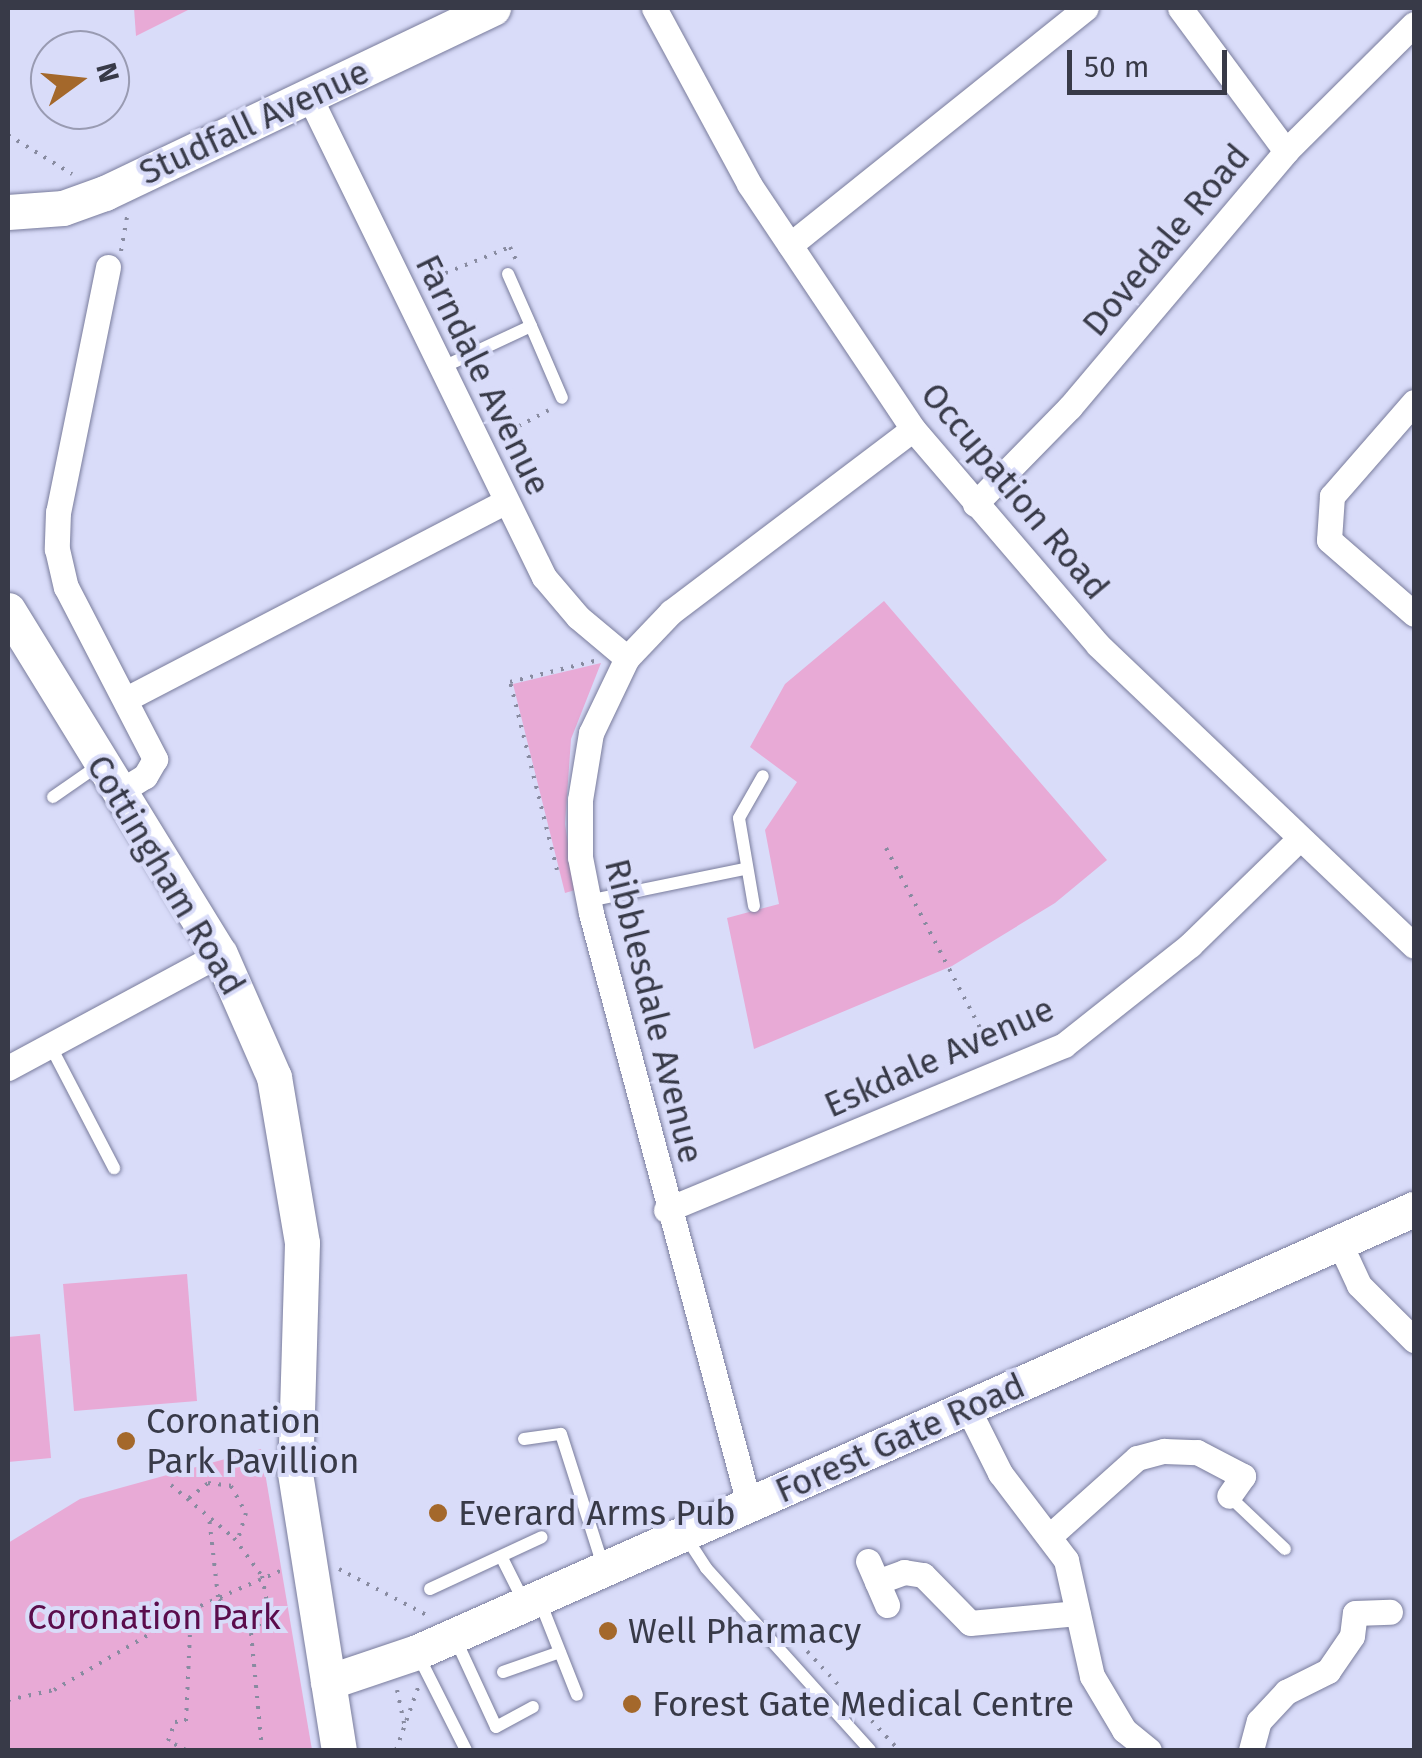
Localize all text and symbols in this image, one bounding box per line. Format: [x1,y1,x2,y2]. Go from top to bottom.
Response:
north arrow [30,30,130,130]
scale bar [1072,30,1232,92]
text: 50 m [1084,49,1149,85]
street label: Studfall Avenue [132,50,376,194]
text: N [89,59,126,86]
street label: Dovedale Road [1074,135,1258,345]
street label: Farndale Avenue [407,248,559,502]
street label: Occupation Road [912,374,1118,608]
street label: Cottingham Road [78,747,254,1003]
street label: Ribblesdale Avenue [596,854,712,1168]
street label: Eskdale Avenue [818,988,1060,1126]
street label: Forest Gate Road [769,1364,1031,1512]
place label: Coronation Park Pavillion [146,1400,359,1482]
marker: Coronation Park Pavillion [115,1430,137,1452]
place label: Everard Arms Pub [458,1492,736,1534]
marker: Everard Arms Pub [427,1502,449,1524]
park label: Coronation Park [27,1596,281,1638]
place label: Well Pharmacy [628,1610,861,1652]
marker: Well Pharmacy [597,1620,619,1642]
place label: Forest Gate Medical Centre [652,1683,1074,1725]
marker: Forest Gate Medical Centre [621,1693,643,1715]

